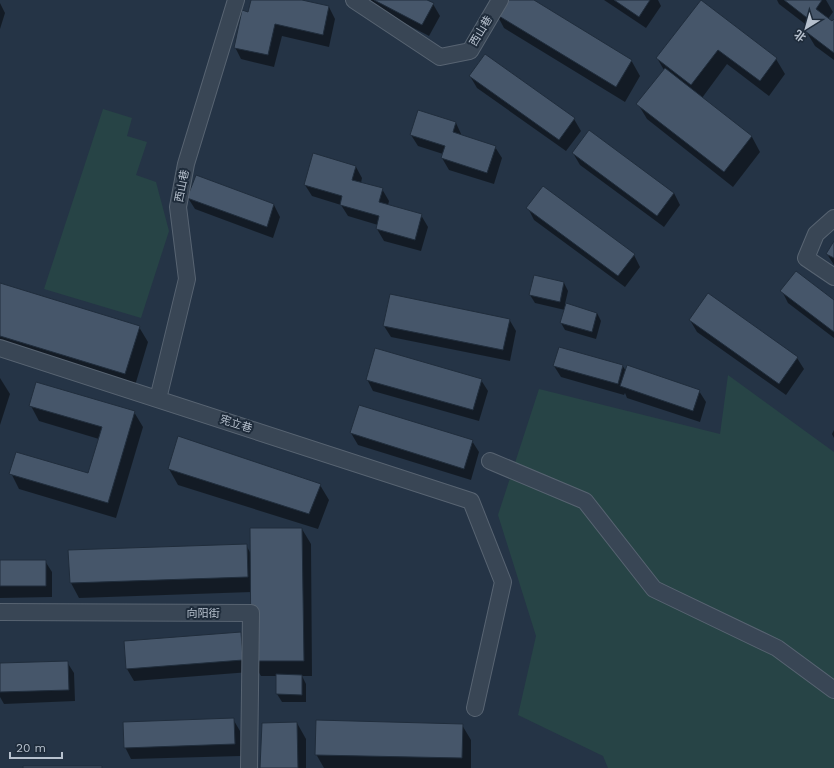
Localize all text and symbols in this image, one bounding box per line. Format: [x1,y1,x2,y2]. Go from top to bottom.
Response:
north arrow [786,8,826,48]
street label: 西山巷 [467,14,495,48]
text: 北 [792,27,809,44]
street label: 西山巷 [172,169,192,203]
street label: 宪立巷 [218,413,254,435]
street label: 向阳街 [187,607,220,620]
scale bar [10,734,62,760]
text: 20 m [16,741,46,755]

